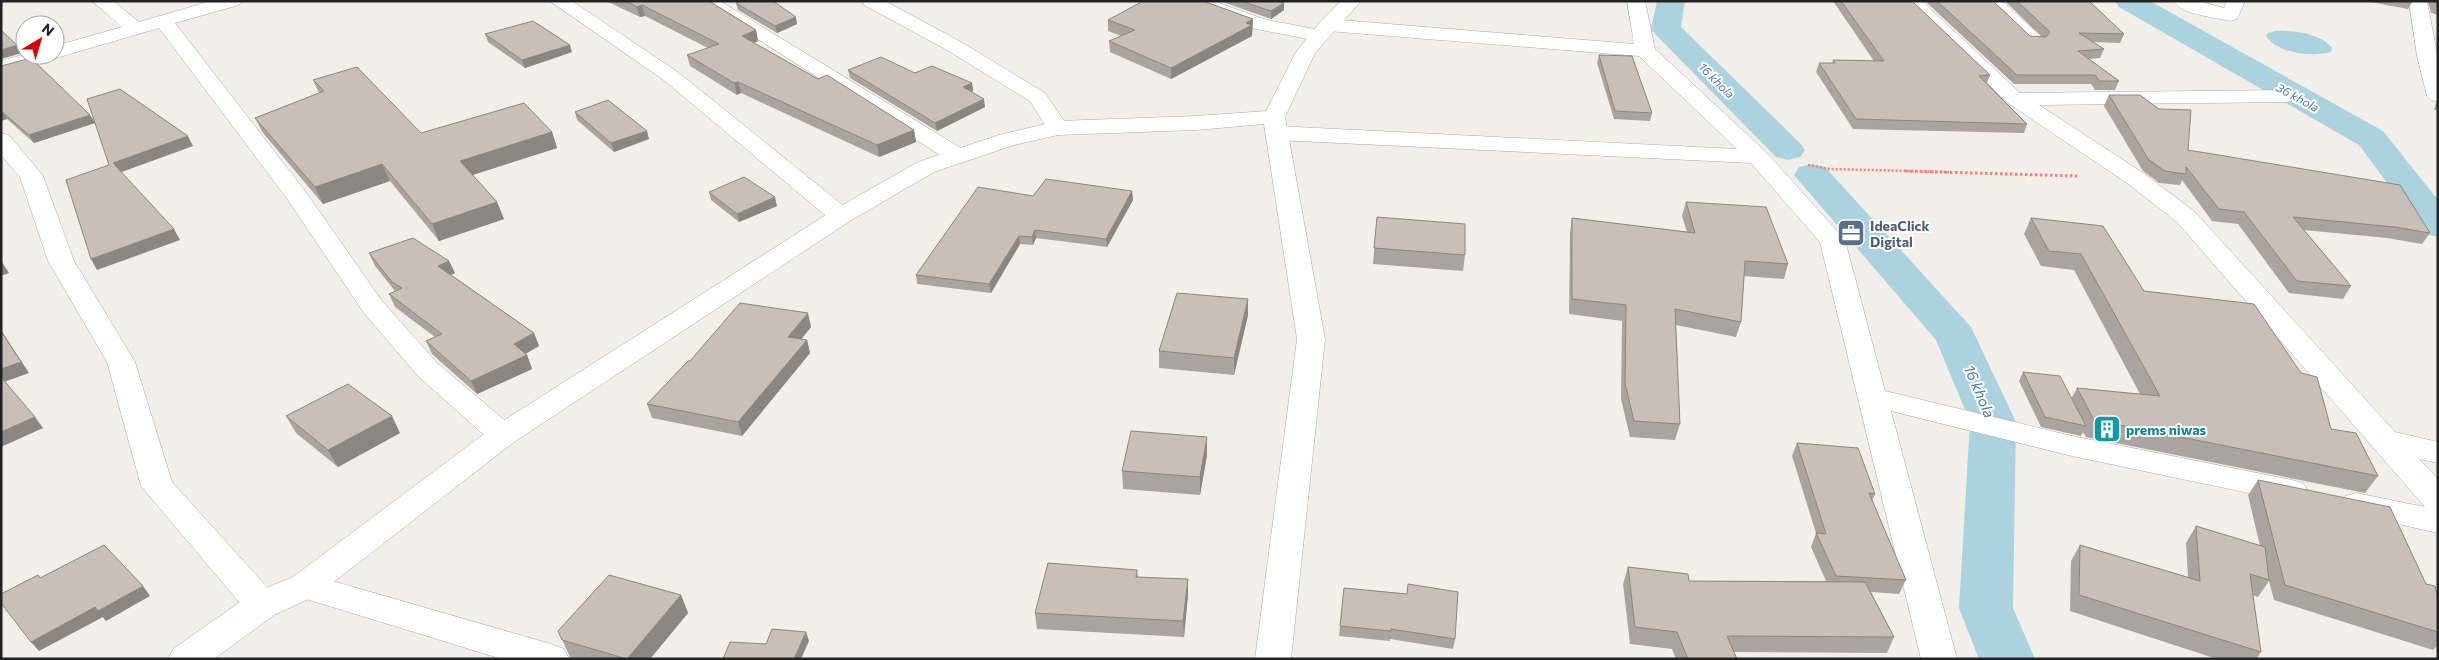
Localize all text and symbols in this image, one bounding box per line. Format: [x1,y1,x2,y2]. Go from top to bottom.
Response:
north arrow [15,15,65,65]
text: N [39,19,58,39]
water label: 16 khola [1696,59,1738,101]
water label: 36 khola [2274,80,2322,114]
place label: IdeaClick Digital [1870,217,1929,250]
office icon: IdeaClick Digital [1836,218,1866,248]
water label: 16 khola [1961,362,1999,420]
building icon: prems niwas [2092,414,2122,444]
place label: prems niwas [2126,421,2207,438]

